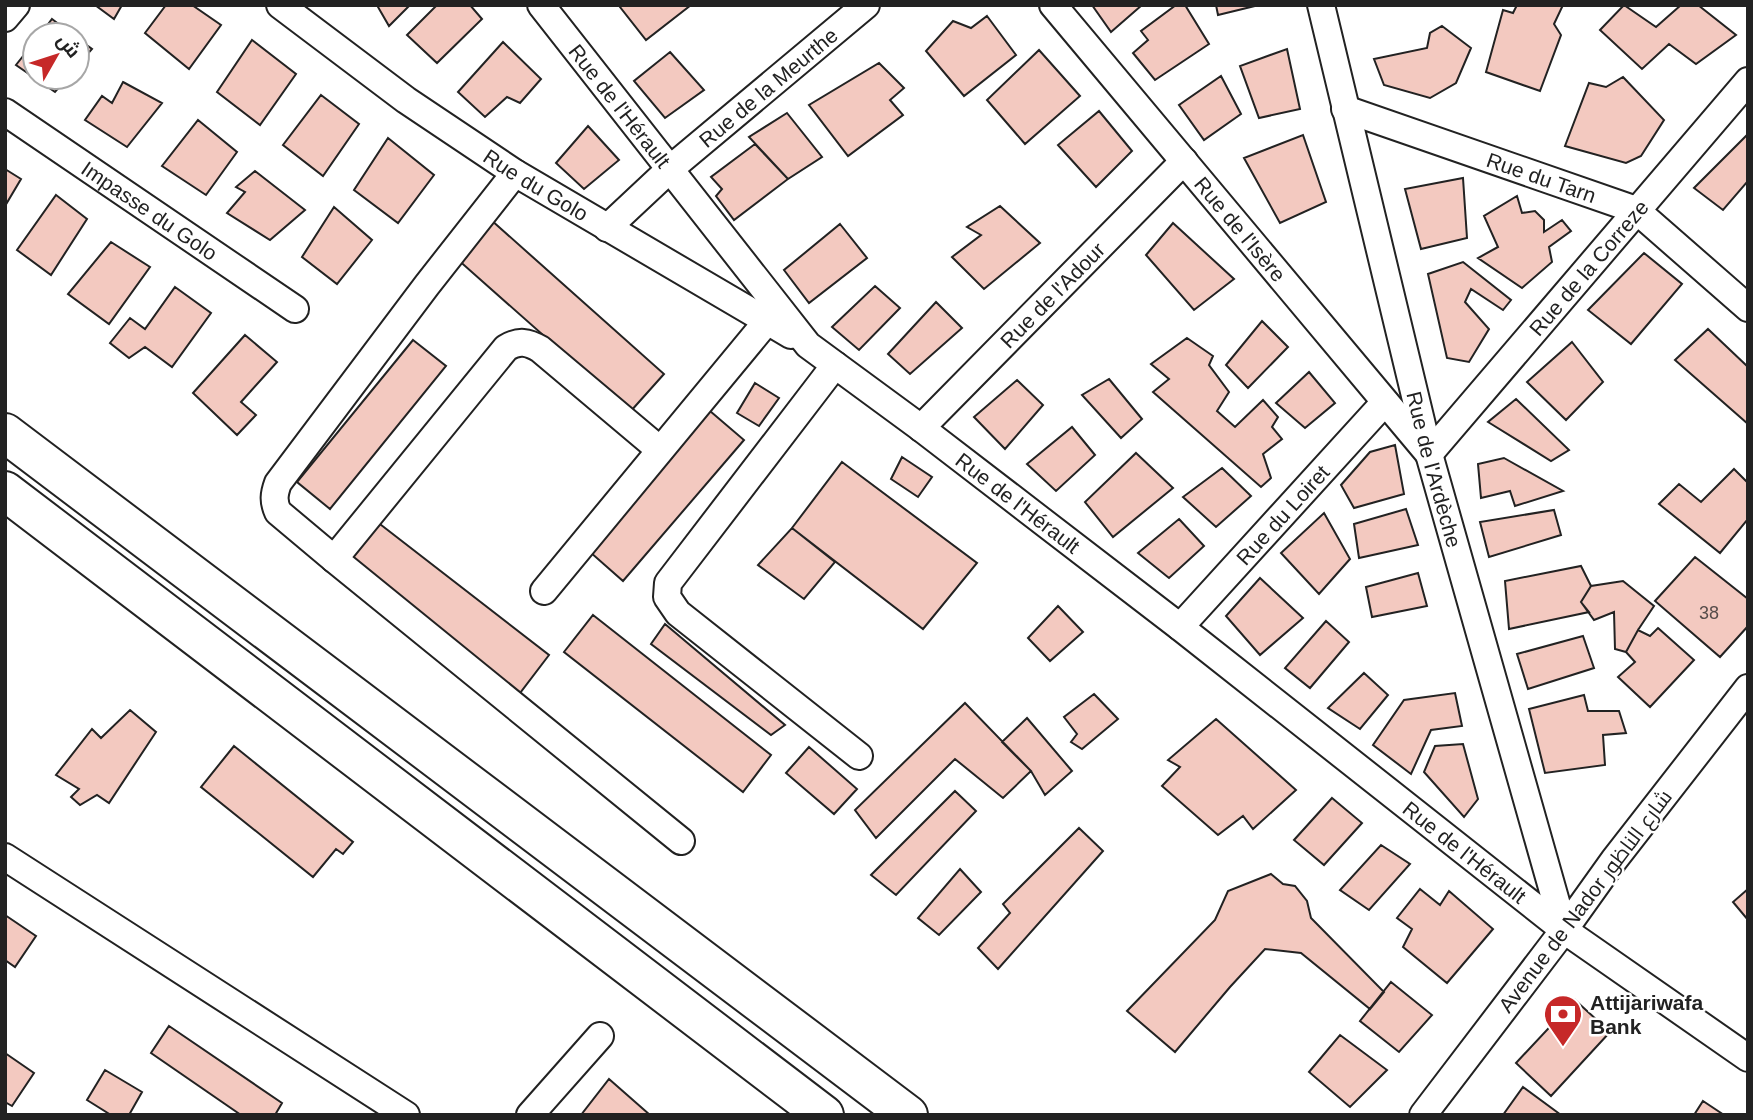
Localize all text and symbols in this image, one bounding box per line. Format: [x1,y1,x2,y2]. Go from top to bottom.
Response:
north arrow [21,21,91,91]
street label: Rue de la Meurthe [694,23,842,151]
text: ش [52,30,85,62]
street label: Rue de l'Hérault [565,40,676,172]
street label: Rue du Golo [480,144,592,225]
street label: Rue du Tarn [1484,148,1599,207]
street label: Impasse du Golo [78,156,222,264]
street label: Rue de l'Isère [1190,172,1291,286]
street label: Rue de la Correze [1524,195,1653,340]
street label: Rue de l'Adour [995,237,1109,352]
street label: Rue de l'Ardèche [1403,389,1466,550]
street label: Rue de l'Hérault [952,448,1085,558]
street label: Rue du Loiret [1231,460,1333,569]
house number: 38 [1699,603,1719,623]
street label: Avenue de Nador شارع الناظور [1494,785,1679,1019]
street label: Rue de l'Hérault [1399,796,1531,907]
place label: Attijariwafa Bank [1590,991,1704,1038]
bank icon: Attijariwafa Bank [1542,993,1584,1048]

